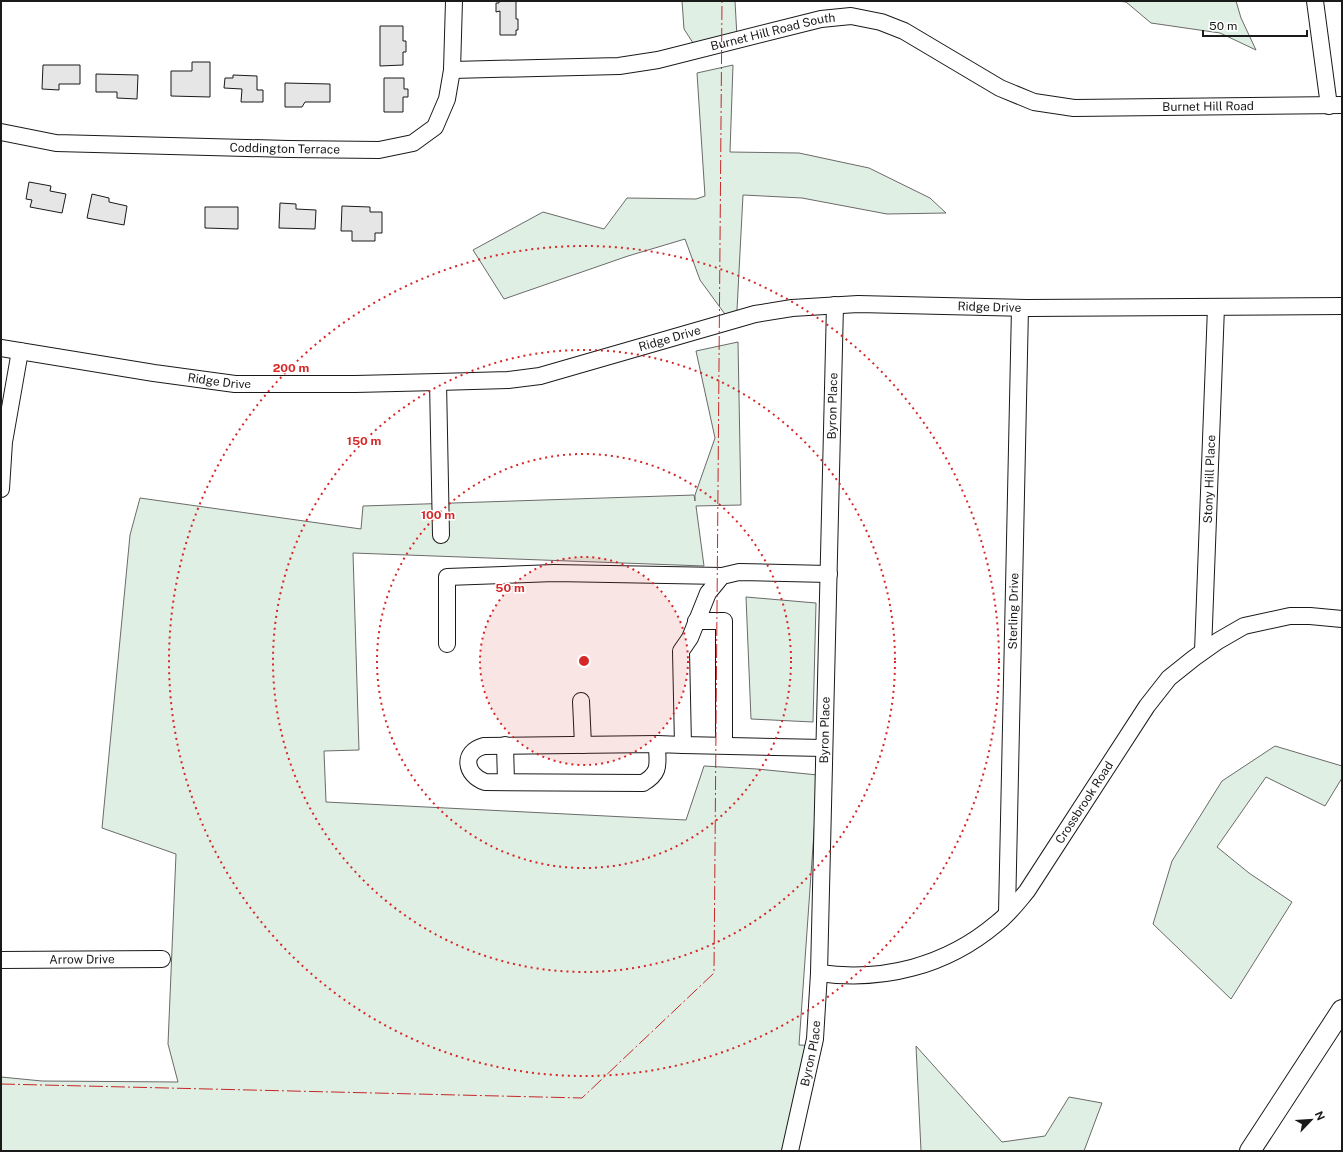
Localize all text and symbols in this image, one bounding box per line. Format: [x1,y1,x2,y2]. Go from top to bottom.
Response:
street label: Burnet Hill Road South [709,11,836,53]
scale bar [1203,12,1307,38]
text: 50 m [1209,19,1237,33]
street label: Burnet Hill Road [1162,99,1254,114]
street label: Coddington Terrace [229,140,340,157]
street label: Ridge Drive [957,299,1022,315]
street label: Ridge Drive [637,323,702,354]
text: 200 m [273,361,309,375]
street label: Ridge Drive [187,371,251,391]
street label: Byron Place [825,372,840,440]
text: 150 m [347,434,381,448]
street label: Stony Hill Place [1201,434,1218,524]
text: 100 m [421,508,455,522]
street label: Sterling Drive [1006,572,1021,650]
text: 50 m [495,581,525,595]
centre of rings [577,654,591,668]
street label: Byron Place [817,696,833,764]
street label: Crossbrook Road [1053,759,1116,846]
street label: Arrow Drive [49,952,115,967]
street label: Byron Place [798,1020,823,1088]
north arrow [1291,1100,1331,1140]
text: N [1313,1109,1327,1122]

